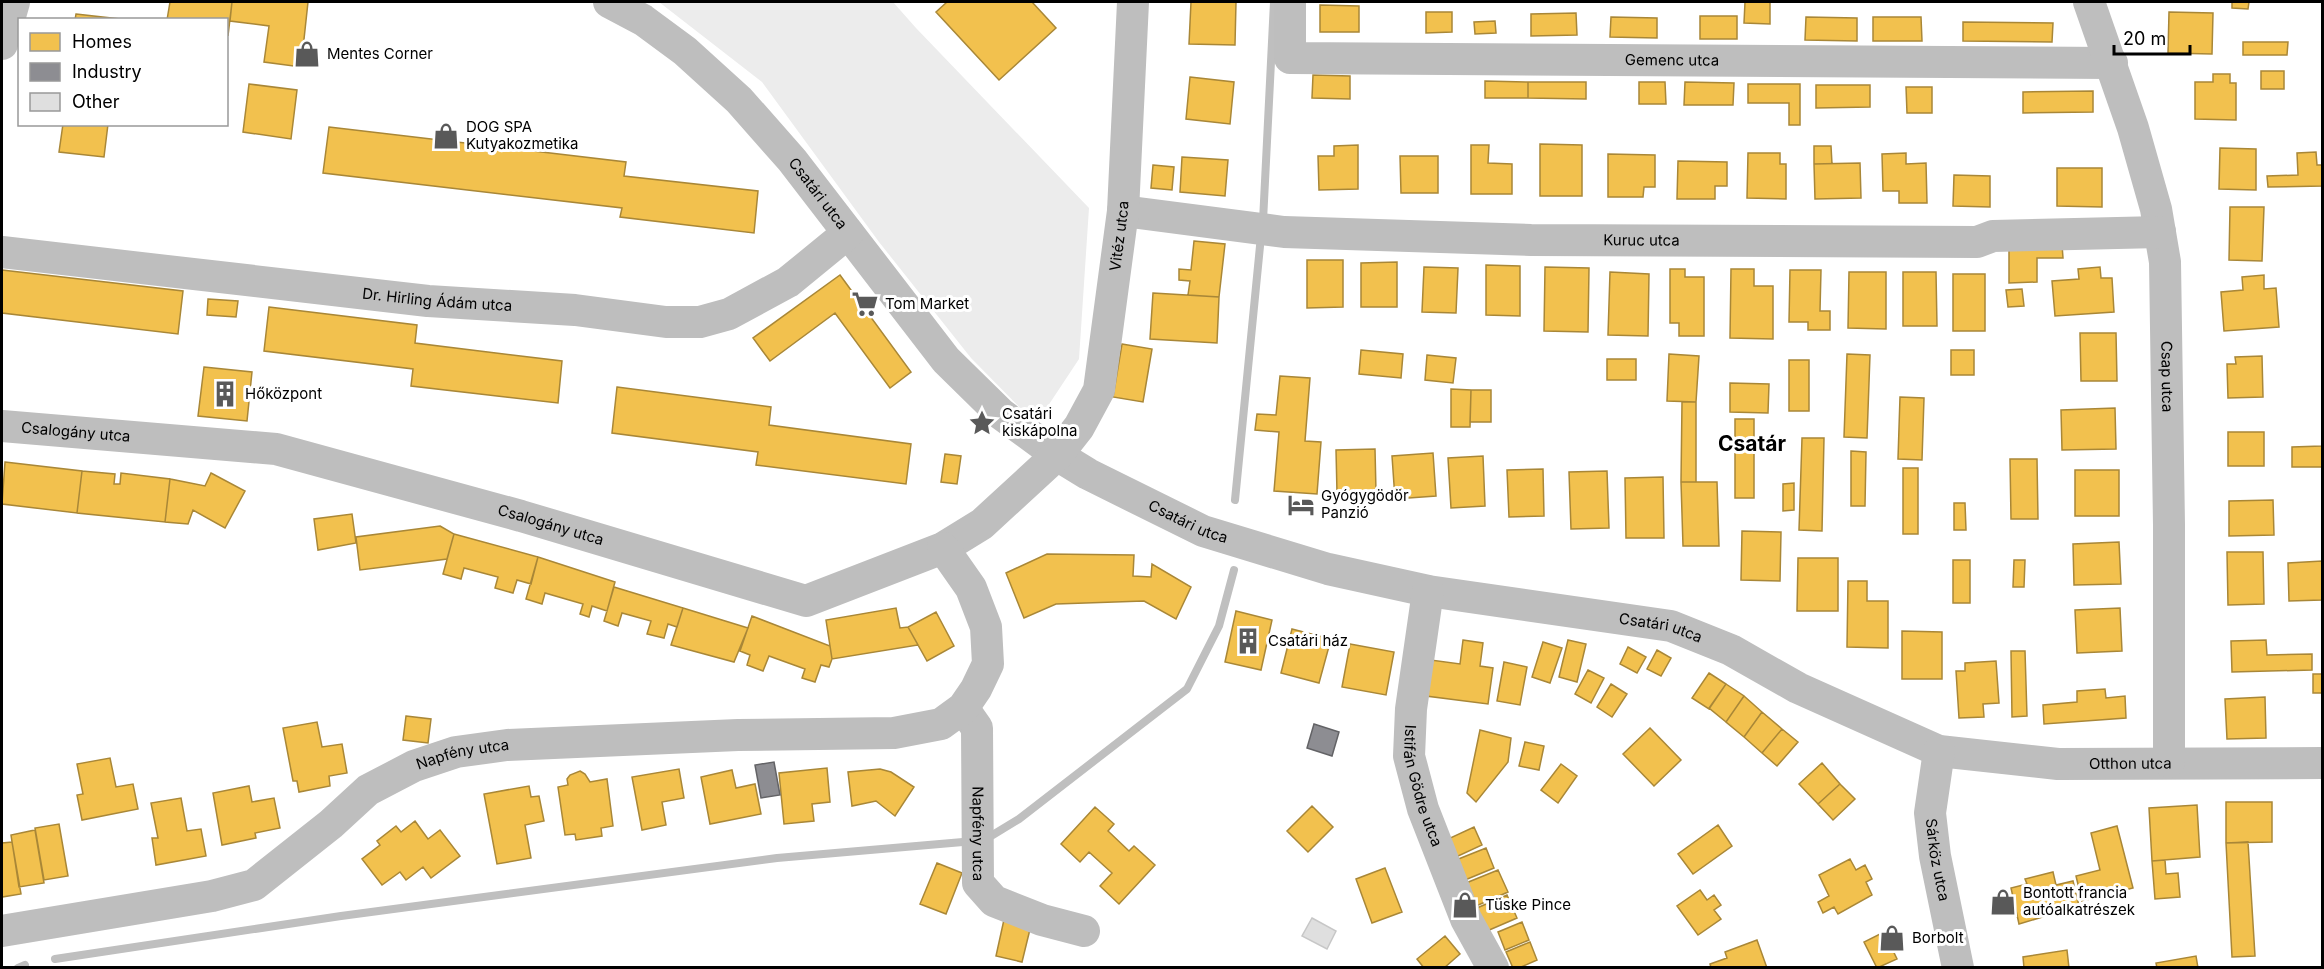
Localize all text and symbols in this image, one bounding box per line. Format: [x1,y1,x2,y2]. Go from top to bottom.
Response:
legend [18,18,228,126]
scale bar [2114,18,2190,56]
text: 20 m [2123,28,2166,49]
text: Homes [72,31,132,52]
shop icon: Mentes Corner [292,39,322,69]
place label: Mentes Corner [327,44,433,63]
street label: Gemenc utca [1625,50,1719,70]
text: Industry [72,61,142,82]
text: Other [72,91,120,112]
place label: DOG SPA Kutyakozmetika [466,117,578,153]
shop icon: DOG SPA Kutyakozmetika [431,121,461,151]
street label: Csatári utca [785,154,852,233]
street label: Vitéz utca [1105,200,1132,272]
street label: Kuruc utca [1603,230,1680,250]
street label: Dr. Hirling Ádám utca [361,284,513,315]
supermarket icon: Tom Market [850,289,880,319]
place label: Tom Market [885,294,969,313]
street label: Csap utca [2157,341,2177,412]
building icon: Hőközpont [210,379,240,409]
place label: Hőközpont [245,384,322,403]
place label: Csatári kiskápolna [1002,404,1078,440]
place icon: Csatári kiskápolna [967,408,997,438]
street label: Csalogány utca [20,418,131,446]
district label: Csatár [1718,431,1786,456]
place label: Gyógygödör Panzió [1321,486,1409,522]
hotel icon: Gyógygödör Panzió [1286,490,1316,520]
street label: Csatári utca [1145,495,1230,547]
street label: Csalogány utca [496,500,606,549]
street label: Csatári utca [1618,609,1705,647]
building icon: Csatári ház [1233,626,1263,656]
place label: Csatári ház [1268,631,1348,650]
street label: Istifán Gödre utca [1400,724,1447,849]
street label: Napfény utca [414,735,510,774]
street label: Otthon utca [2089,754,2172,773]
street label: Napfény utca [968,786,988,881]
street label: Sárköz utca [1922,817,1954,903]
place label: Bontott francia autóalkatrészek [2023,883,2136,919]
shop icon: Bontott francia autóalkatrészek [1988,887,2018,917]
shop icon: Tüske Pince [1450,890,1480,920]
place label: Tüske Pince [1485,895,1571,914]
shop icon: Borbolt [1877,923,1907,953]
place label: Borbolt [1912,928,1964,947]

